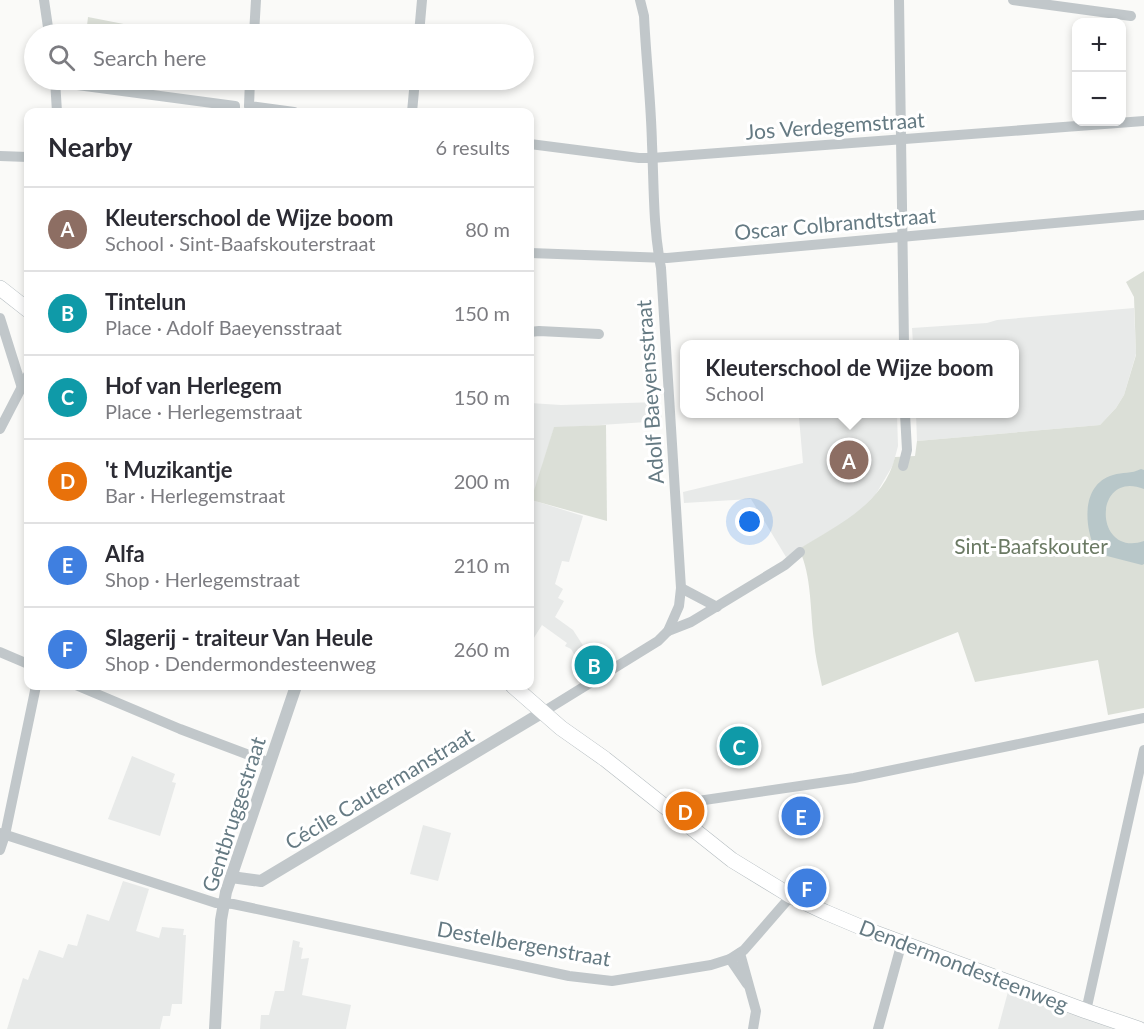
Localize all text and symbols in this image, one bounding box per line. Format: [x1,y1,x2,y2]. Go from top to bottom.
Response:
map controls [1072,18,1126,126]
button: + [1072,18,1126,72]
search box [24,24,534,90]
icon: search [45,41,78,74]
text: Search here [93,44,206,71]
button: − [1072,72,1126,126]
street label: Jos Verdegemstraat [745,106,926,144]
text: Nearby [48,131,133,163]
text: 6 results [435,135,510,159]
street label: Oscar Colbrandtstraat [733,202,937,244]
text: Kleuterschool de Wijze boom [105,204,393,231]
text: A [61,217,74,241]
text: 80 m [465,217,510,241]
text: School · Sint-Baafskouterstraat [105,231,376,255]
text: Tintelun [105,288,186,315]
street label: Adolf Baeyensstraat [630,299,668,485]
text: B [61,301,74,325]
text: 150 m [454,301,510,325]
text: Place · Adolf Baeyensstraat [105,315,342,339]
popup [680,340,1019,418]
text: Kleuterschool de Wijze boom [705,354,994,381]
text: Hof van Herlegem [105,372,282,399]
text: School [705,381,764,405]
text: C [61,385,74,409]
text: 150 m [454,385,510,409]
text: Place · Herlegemstraat [105,399,302,423]
pin: A [830,438,868,482]
text: 't Muzikantje [105,456,233,483]
text: D [60,469,75,493]
text: 200 m [454,469,510,493]
text: Bar · Herlegemstraat [105,483,285,507]
your location [735,507,764,536]
park label: Sint-Baafskouter [954,533,1108,558]
text: Alfa [105,540,145,567]
text: E [62,553,73,577]
text: 210 m [454,553,510,577]
text: Shop · Herlegemstraat [105,567,300,591]
text: Slagerij - traiteur Van Heule [105,624,373,651]
text: F [62,637,73,661]
text: 260 m [454,637,510,661]
pin: B [574,642,614,688]
text: Shop · Dendermondesteenweg [105,651,376,675]
street label: Cécile Cautermanstraat [280,722,478,854]
pin: C [720,724,758,768]
street label: Gentbruggestraat [196,733,270,895]
pin: D [666,788,704,834]
pin: E [782,794,820,838]
pin: F [788,866,826,910]
street label: Dendermondesteenweg [856,914,1072,1016]
street label: Destelbergenstraat [435,915,613,971]

